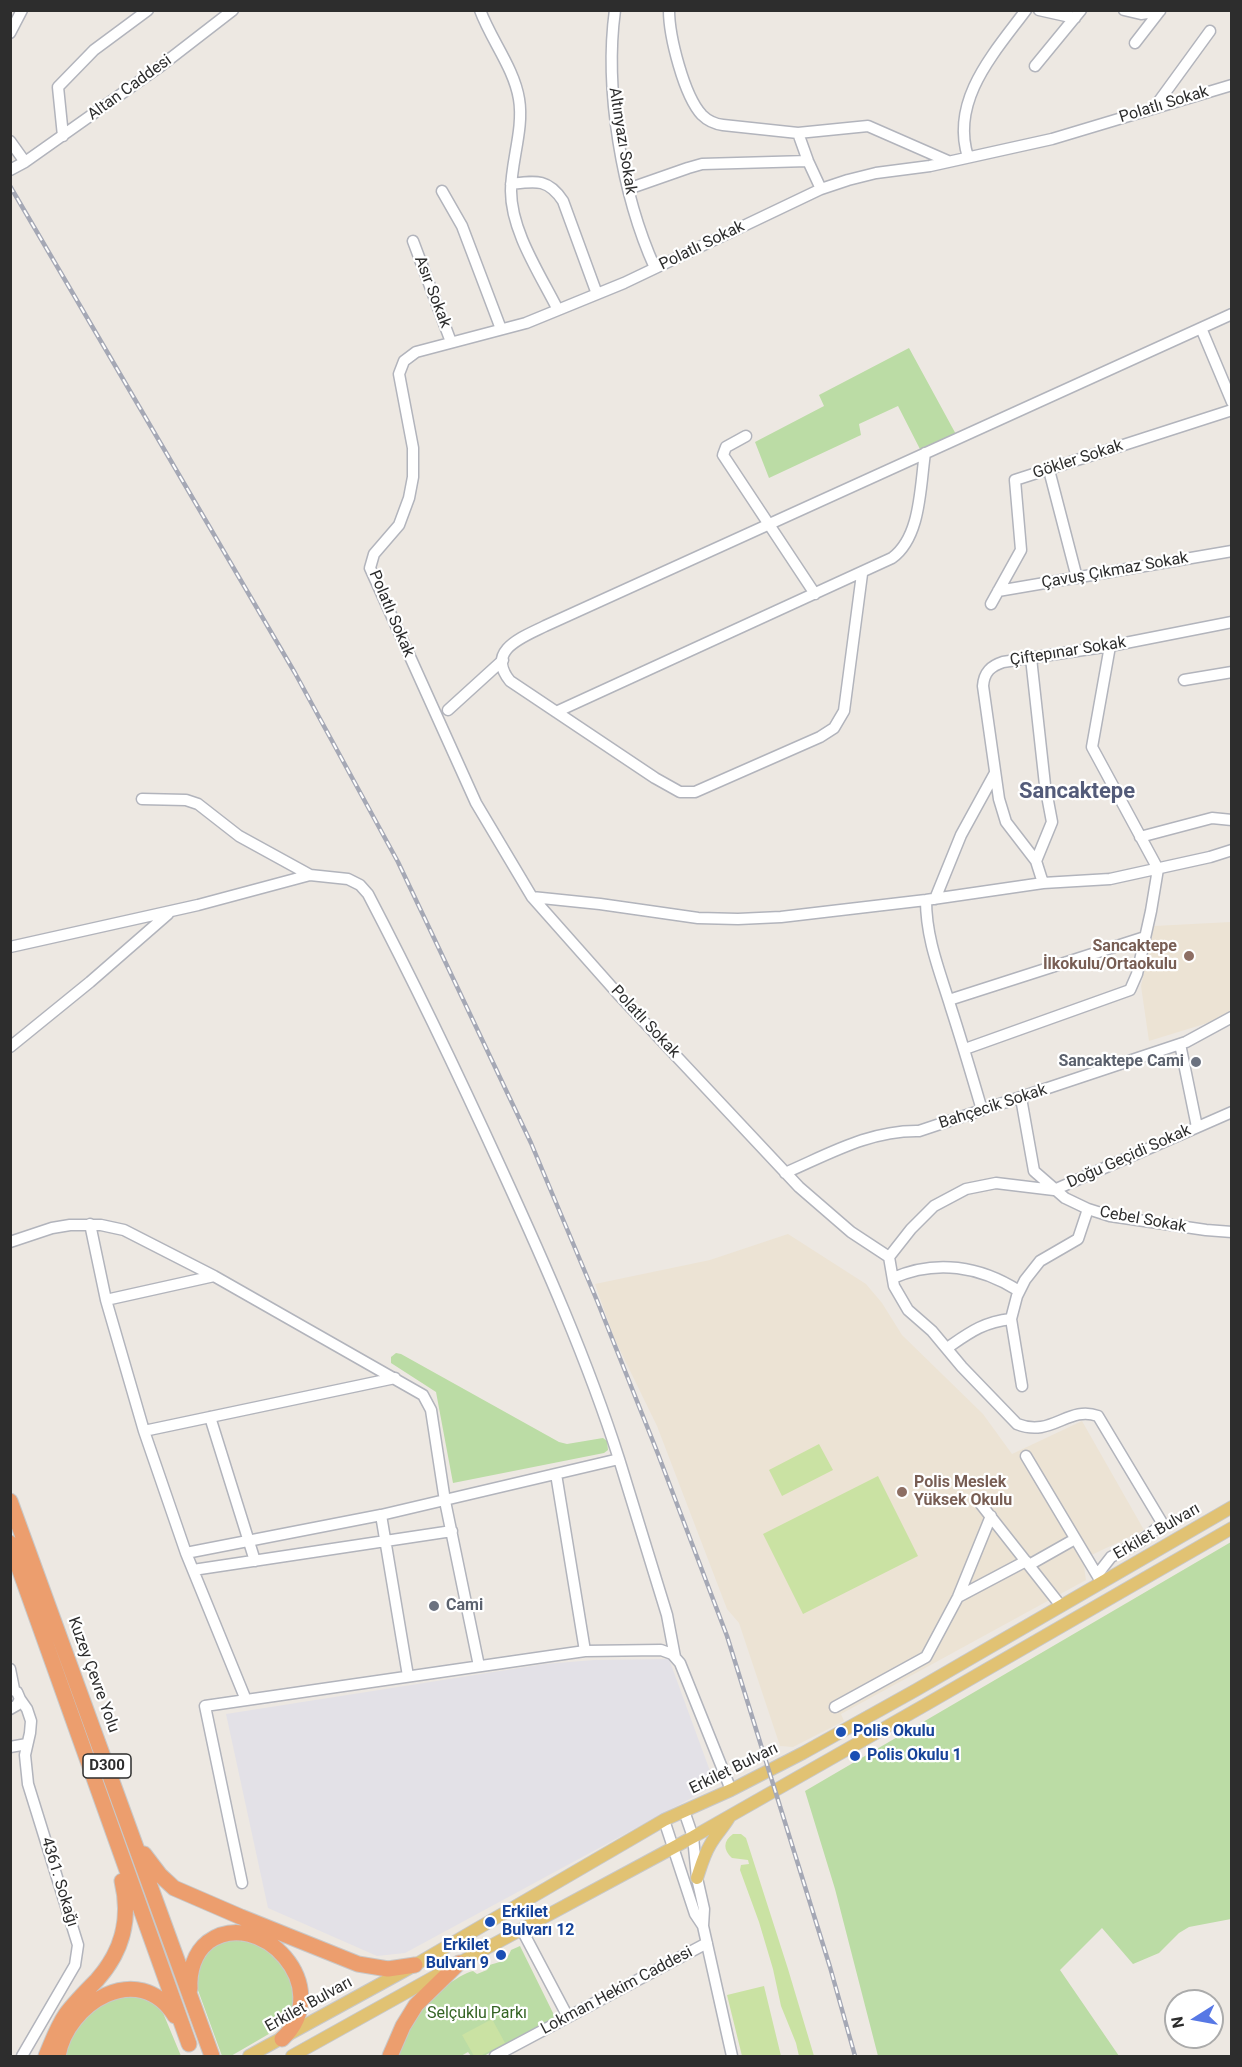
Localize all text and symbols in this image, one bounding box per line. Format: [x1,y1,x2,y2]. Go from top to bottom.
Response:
street label: Altan Caddesi [84,51,176,125]
street label: Polatlı Sokak [1117,82,1211,128]
street label: Altınyazı Sokak [604,86,640,196]
street label: Polatlı Sokak [656,217,748,275]
street label: Asır Sokak [409,253,455,331]
street label: Gökler Sokak [1031,436,1125,484]
street label: Çavuş Çıkmaz Sokak [1040,549,1190,593]
street label: Polatlı Sokak [364,568,418,660]
street label: Çiftepınar Sokak [1009,633,1127,671]
district label: Sancaktepe [1019,779,1135,805]
place label: Sancaktepe İlkokulu/Ortaokulu [1043,937,1177,975]
marker: Sancaktepe İlkokulu/Ortaokulu [1182,949,1196,963]
street label: Polatlı Sokak [607,982,683,1062]
place label: Sancaktepe Cami [1058,1052,1184,1072]
marker: Sancaktepe Cami [1189,1055,1203,1069]
street label: Bahçecik Sokak [937,1081,1049,1133]
street label: Doğu Geçidi Sokak [1064,1121,1194,1193]
street label: Cebel Sokak [1098,1203,1188,1237]
place label: Polis Meslek Yüksek Okulu [914,1473,1012,1511]
marker: Polis Meslek Yüksek Okulu [895,1485,909,1499]
street label: Erkilet Bulvarı [1110,1500,1204,1564]
place label: Cami [446,1596,483,1616]
marker: Cami [427,1599,441,1613]
street label: Kuzey Çevre Yolu [63,1615,123,1735]
place label: Polis Okulu [853,1722,935,1742]
marker: Polis Okulu [834,1725,848,1739]
street label: Erkilet Bulvarı [686,1739,782,1799]
place label: Polis Okulu 1 [867,1746,962,1766]
marker: Polis Okulu 1 [848,1749,862,1763]
road number: D300 [83,1754,131,1778]
street label: 4361. Sokağı [36,1835,82,1929]
place label: Erkilet Bulvarı 12 [502,1903,575,1941]
marker: Erkilet Bulvarı 12 [483,1915,497,1929]
place label: Erkilet Bulvarı 9 [426,1936,489,1974]
street label: Lokman Hekim Caddesi [538,1943,696,2039]
marker: Erkilet Bulvarı 9 [494,1948,508,1962]
street label: Erkilet Bulvarı [262,1973,356,2037]
north arrow [1164,1989,1224,2049]
park label: Selçuklu Parkı [427,2004,527,2024]
text: N [1167,2015,1188,2030]

